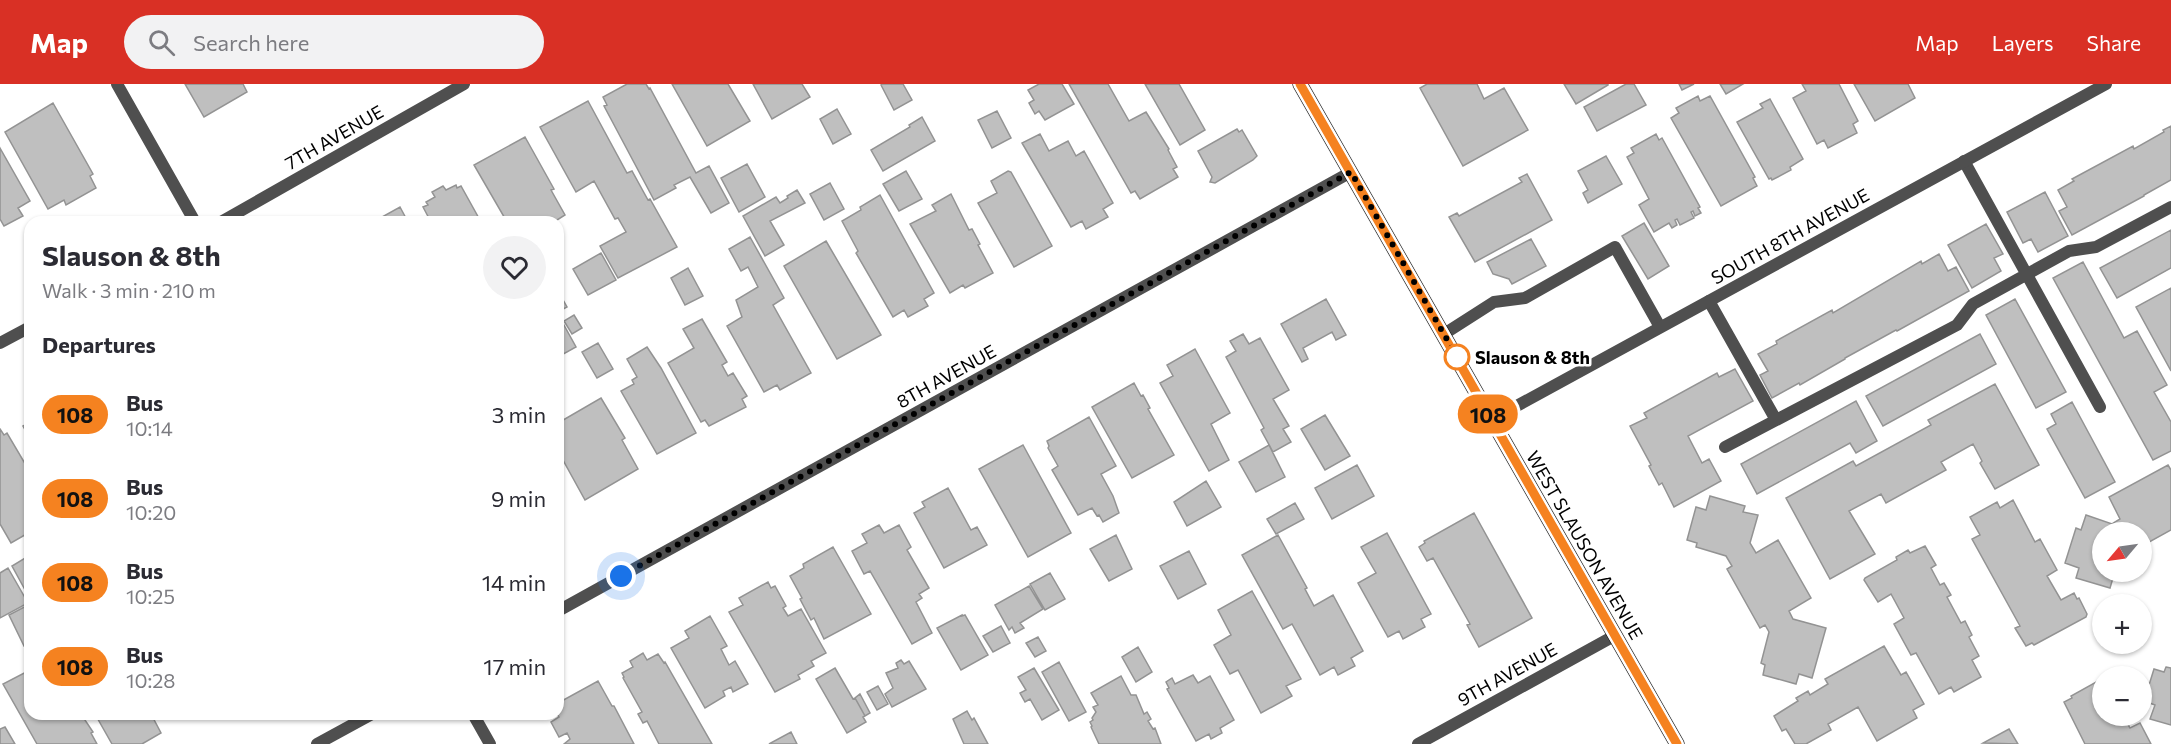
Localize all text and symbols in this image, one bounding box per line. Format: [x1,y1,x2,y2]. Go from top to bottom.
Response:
search box [124,15,544,69]
text: Map [30,25,88,59]
icon: search [145,26,178,59]
text: Search here [193,29,309,56]
text: Map [1915,30,1959,55]
text: Layers [1992,30,2054,55]
text: Share [2087,30,2141,55]
street label: 7TH AVENUE [281,100,387,174]
street label: SOUTH 8TH AVENUE [1707,183,1873,289]
button: heart [483,236,546,299]
text: Slauson & 8th [42,238,221,272]
text: Walk · 3 min · 210 m [42,278,216,302]
text: Departures [42,331,156,358]
street label: 8TH AVENUE [892,340,1000,412]
marker: Slauson & 8th [1444,344,1470,370]
place label: Slauson & 8th [1475,346,1590,368]
text: Bus [126,389,163,416]
line badge: 108 [1454,394,1522,434]
text: 3 min [492,401,546,428]
text: 108 [57,402,93,427]
text: 108 [1470,402,1506,427]
text: 10:14 [126,416,173,440]
street label: WEST SLAUSON AVENUE [1522,447,1648,643]
text: Bus [126,473,163,500]
text: 9 min [491,485,546,512]
text: 108 [57,486,93,511]
text: 10:20 [126,500,176,524]
north arrow [2092,522,2152,582]
map controls [2092,522,2152,726]
text: Bus [126,557,163,584]
your location [606,561,636,591]
text: 14 min [482,569,546,596]
text: 108 [57,570,93,595]
text: 10:25 [126,584,175,608]
button: + [2092,594,2152,654]
street label: 9TH AVENUE [1453,638,1561,710]
text: Bus [126,641,163,668]
text: 17 min [483,653,546,680]
text: 108 [57,654,93,679]
button: − [2092,666,2152,726]
text: 10:28 [126,668,176,692]

